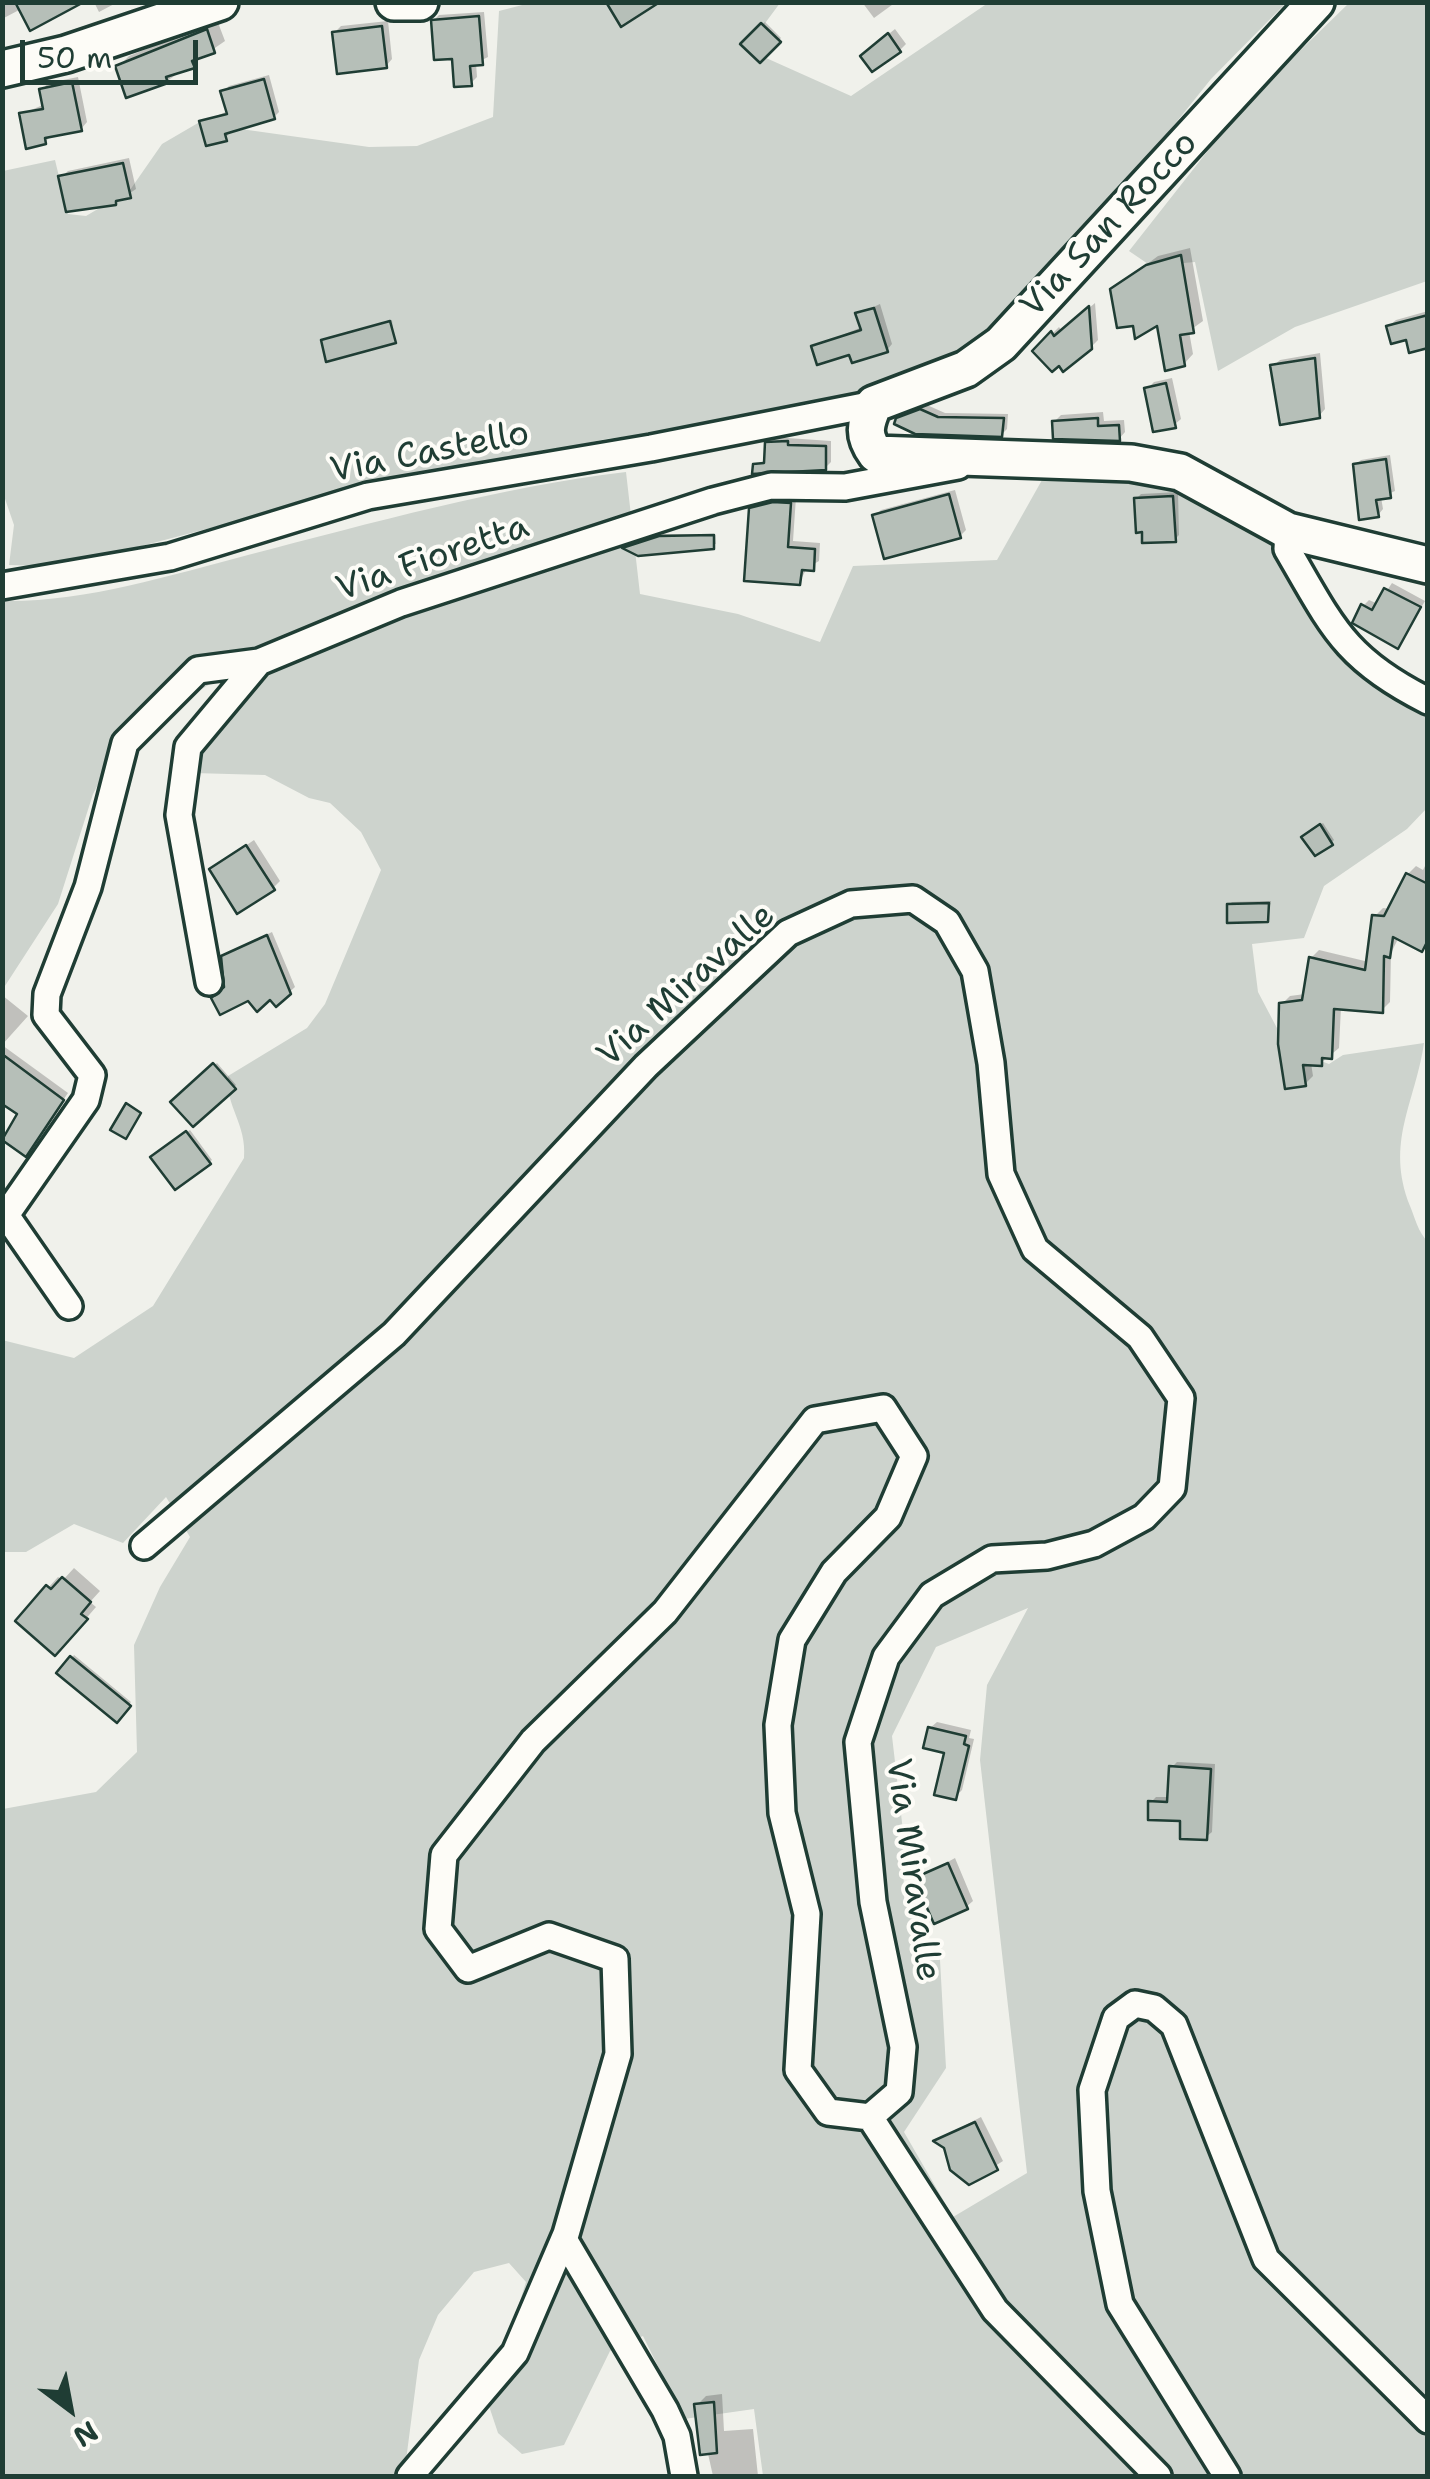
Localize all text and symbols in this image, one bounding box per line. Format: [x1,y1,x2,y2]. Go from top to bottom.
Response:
scale bar [25,20,202,82]
text: 50 m [37,37,112,78]
street label: Via San Rocco [1013,123,1207,327]
street label: Via Castello [327,413,533,493]
street label: Via Fioretta [331,506,535,612]
street label: Via Miravalle [590,895,784,1077]
street label: Via Miravalle [876,1756,948,1984]
north arrow [20,2359,120,2459]
text: N [66,2412,105,2456]

